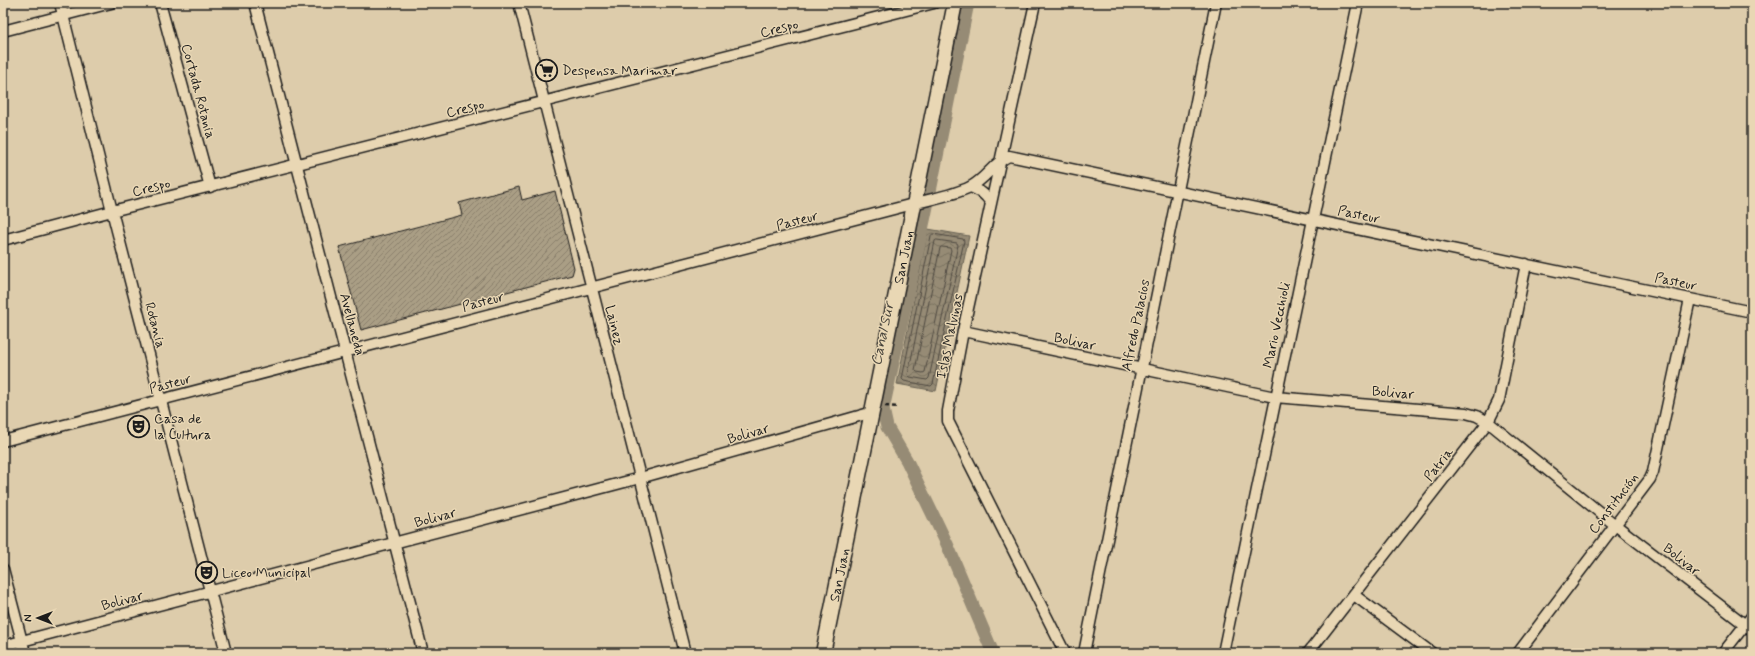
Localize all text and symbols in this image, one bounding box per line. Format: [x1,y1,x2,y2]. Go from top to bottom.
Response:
street label: Crespo [758,15,800,42]
street label: Cortada Rotania [177,42,219,141]
supermarket icon: Despensa Marimar [533,57,559,83]
place label: Despensa Marimar [562,62,678,80]
street label: Crespo [444,95,486,122]
street label: Crespo [130,174,172,201]
street label: Pasteur [1336,202,1382,228]
street label: Pasteur [774,207,820,235]
street label: San Juan [890,229,918,286]
street label: Pasteur [1653,269,1699,295]
street label: Alfredo Palacios [1117,278,1154,373]
street label: Mario Vecchioli [1259,281,1295,370]
street label: Pasteur [460,288,506,316]
street label: Avellaneda [335,291,369,358]
street label: Islas Malvinas [932,292,968,380]
water label: Canal Sur [867,299,900,368]
street label: Rotania [140,300,170,350]
street label: Lainez [600,303,628,347]
street label: Bolivar [1052,329,1098,355]
street label: Pasteur [147,370,193,398]
street label: Bolivar [1371,382,1415,404]
place label: Casa de la Cultura [154,410,211,444]
theatre icon: Casa de la Cultura [125,413,151,439]
street label: Bolivar [725,419,771,448]
street label: Patria [1420,444,1458,485]
street label: Constitución [1585,469,1643,538]
street label: Bolivar [412,504,458,532]
street label: Bolivar [1659,540,1704,580]
street label: San Juan [826,546,854,603]
theatre icon: Liceo Municipal [193,559,219,585]
place label: Liceo Municipal [222,564,311,582]
street label: Bolivar [99,587,145,615]
north arrow [18,598,58,638]
text: N [22,614,36,622]

